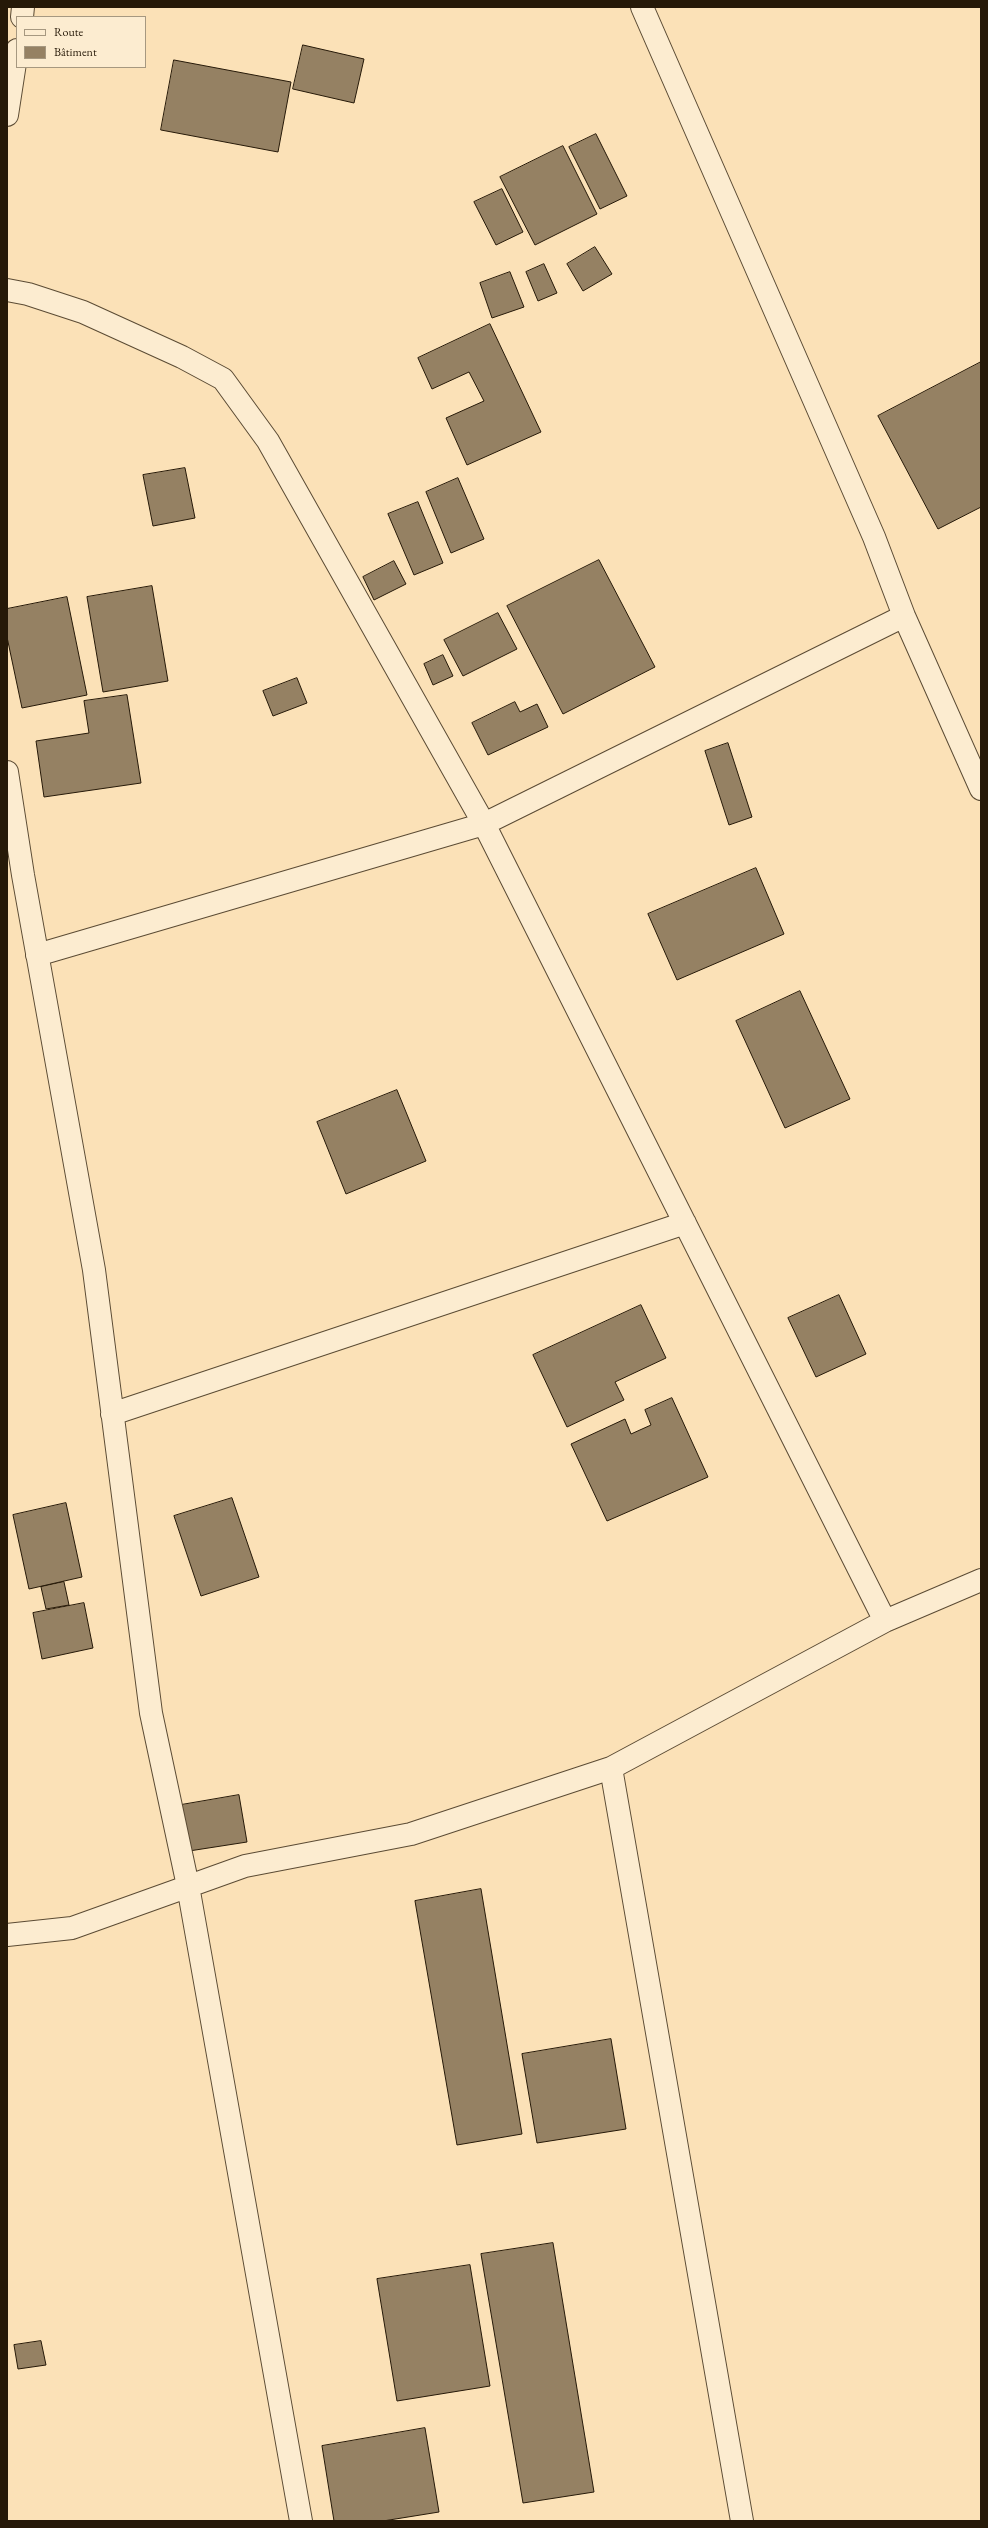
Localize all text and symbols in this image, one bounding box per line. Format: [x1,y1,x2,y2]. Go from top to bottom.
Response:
legend [16,16,146,68]
text: Route [54,24,83,40]
text: Bâtiment [54,44,97,60]

